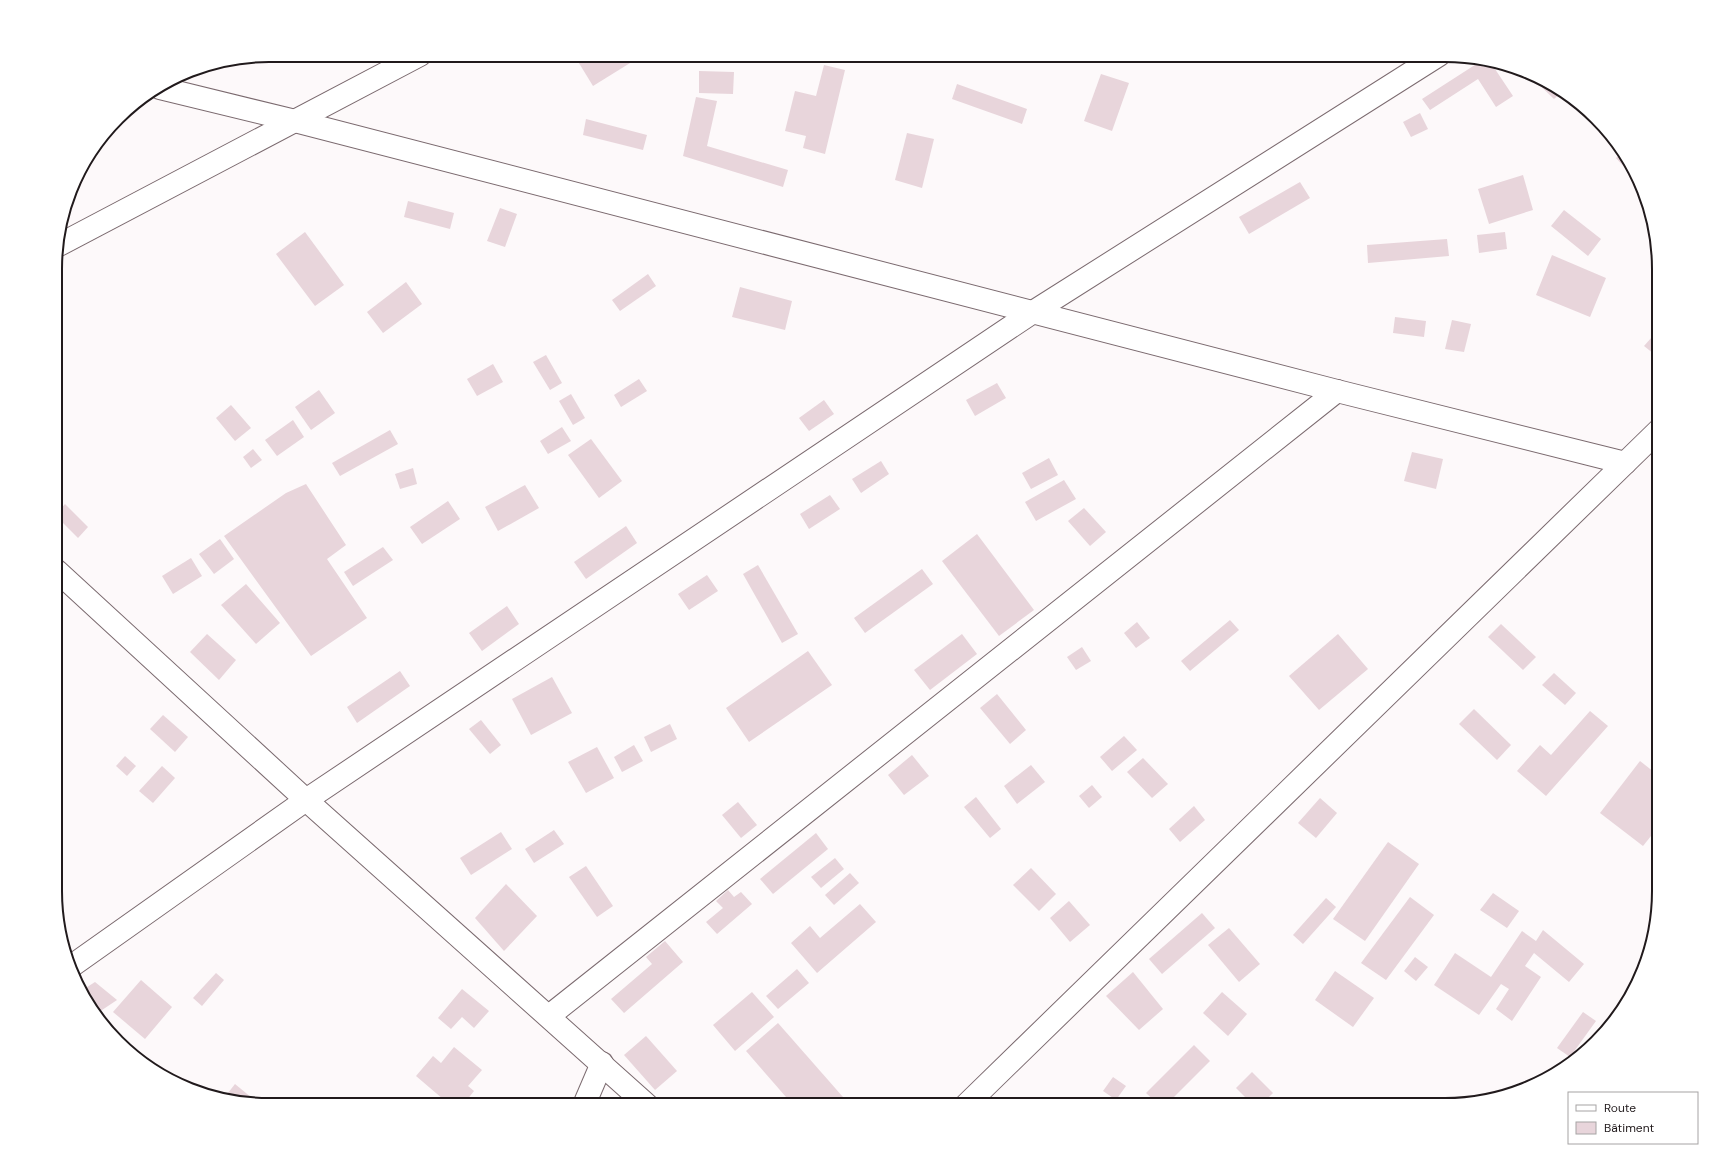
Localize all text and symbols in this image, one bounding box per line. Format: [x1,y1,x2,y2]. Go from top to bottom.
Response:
legend [1568,1092,1698,1144]
text: Route [1604,1100,1636,1116]
text: Bâtiment [1604,1120,1655,1136]

